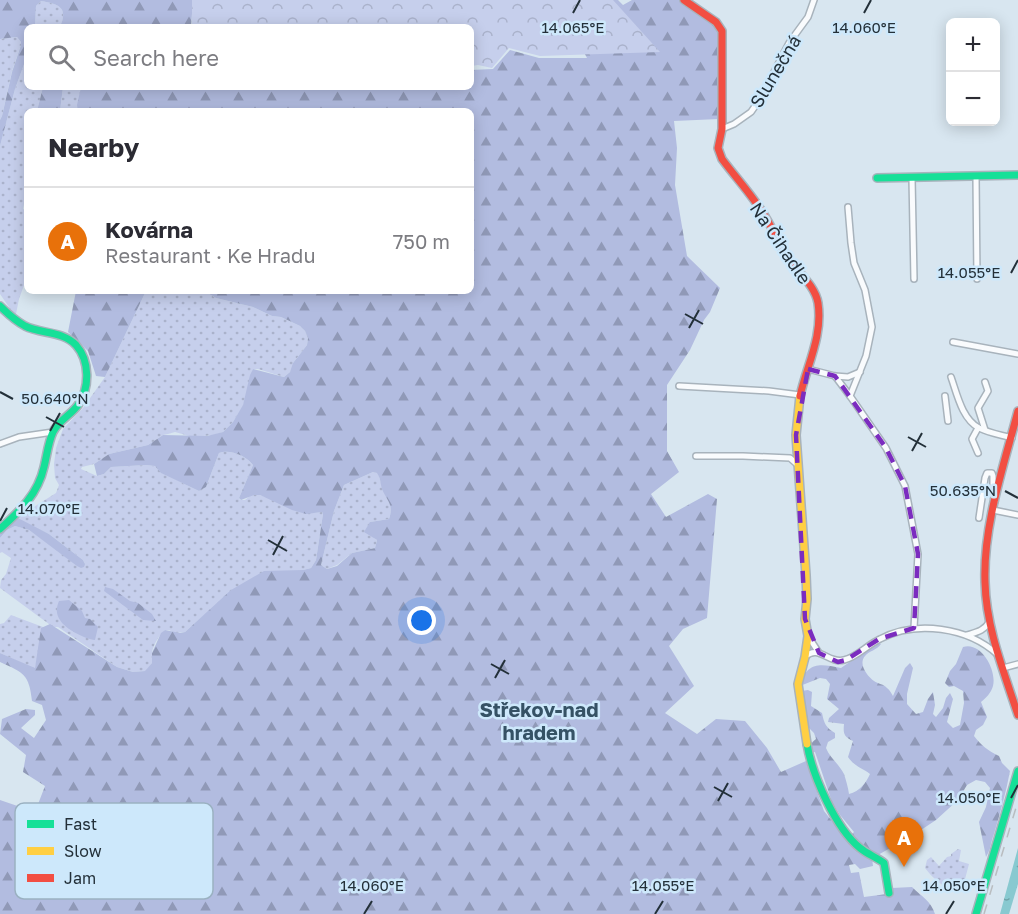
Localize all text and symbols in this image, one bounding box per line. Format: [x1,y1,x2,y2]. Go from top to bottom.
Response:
text: 14.065°E [541,18,605,36]
text: 14.060°E [832,18,896,36]
map controls [946,18,1000,126]
button: + [946,18,1000,72]
search box [24,24,474,90]
street label: Slunečná [745,31,805,111]
icon: search [45,41,78,74]
text: Search here [93,44,219,71]
button: − [946,72,1000,126]
text: Nearby [48,132,139,163]
street label: Na Čihadle [746,198,816,288]
text: Kovárna [105,216,193,243]
text: A [60,229,75,253]
text: 750 m [393,229,450,253]
text: Restaurant · Ke Hradu [105,243,316,267]
text: 14.055°E [938,263,1000,281]
text: 50.640°N [21,389,89,407]
text: 50.635°N [930,481,996,499]
text: 14.070°E [18,499,80,517]
your location [407,606,436,635]
district label: Střekov-nad hradem [480,697,598,744]
text: 14.050°E [937,788,1001,806]
legend [15,803,213,899]
text: Fast [64,814,97,834]
pin: A [884,818,924,867]
text: Slow [64,841,102,861]
text: Jam [64,868,96,888]
text: 14.060°E [340,876,404,894]
text: 14.055°E [632,876,694,894]
text: 14.050°E [922,876,986,894]

